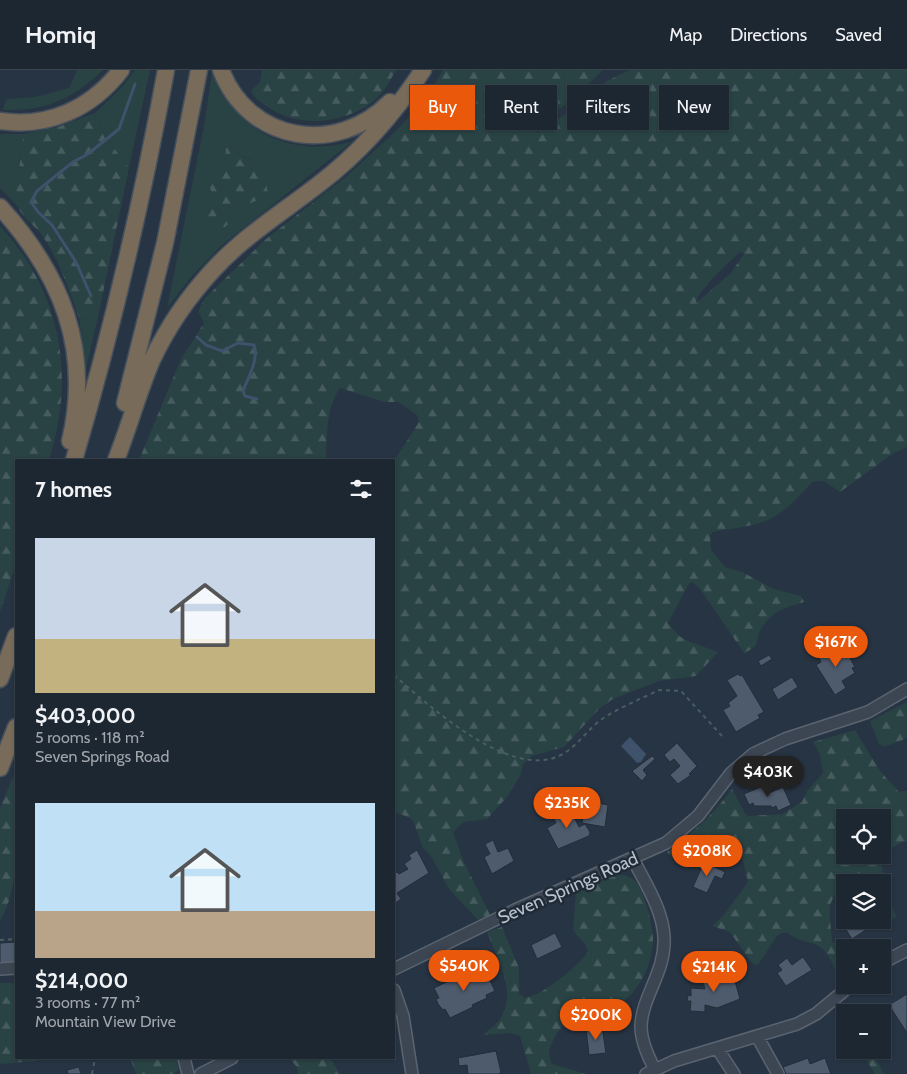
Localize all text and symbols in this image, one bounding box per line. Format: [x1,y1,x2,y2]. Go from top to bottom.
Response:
text: Homiq [25,20,96,49]
text: Map [669,24,702,46]
text: Directions [730,24,807,46]
text: Saved [835,24,882,46]
chip: Buy [410,85,475,130]
chip: Rent [485,85,557,130]
chip: Filters [567,85,649,130]
chip: New [659,85,729,130]
icon: filters [347,475,375,503]
text: 7 homes [35,477,112,502]
icon: home [160,570,250,660]
pin: $167K [801,626,871,668]
text: $167K [815,632,857,651]
text: $403,000 [35,703,136,728]
text: 5 rooms · 118 m² [35,728,144,747]
text: Seven Springs Road [35,747,169,766]
pin: $403K [733,756,803,798]
text: $403K [743,762,793,781]
pin: $235K [532,786,602,829]
text: $235K [545,793,590,812]
map controls [836,809,891,1059]
button: locate [836,809,891,864]
pin: $208K [672,834,742,877]
icon: home [160,835,250,925]
text: $208K [683,841,731,860]
street label: Seven Springs Road [494,847,642,929]
button: layers [836,874,891,929]
button: + [836,939,891,994]
pin: $540K [429,950,499,992]
pin: $214K [679,950,749,993]
text: $540K [439,956,489,975]
text: $214K [692,957,736,976]
text: $214,000 [35,968,128,993]
text: 3 rooms · 77 m² [35,993,140,1012]
pin: $200K [561,998,631,1041]
button: − [836,1004,891,1059]
text: $200K [571,1005,621,1024]
text: Mountain View Drive [35,1012,176,1031]

